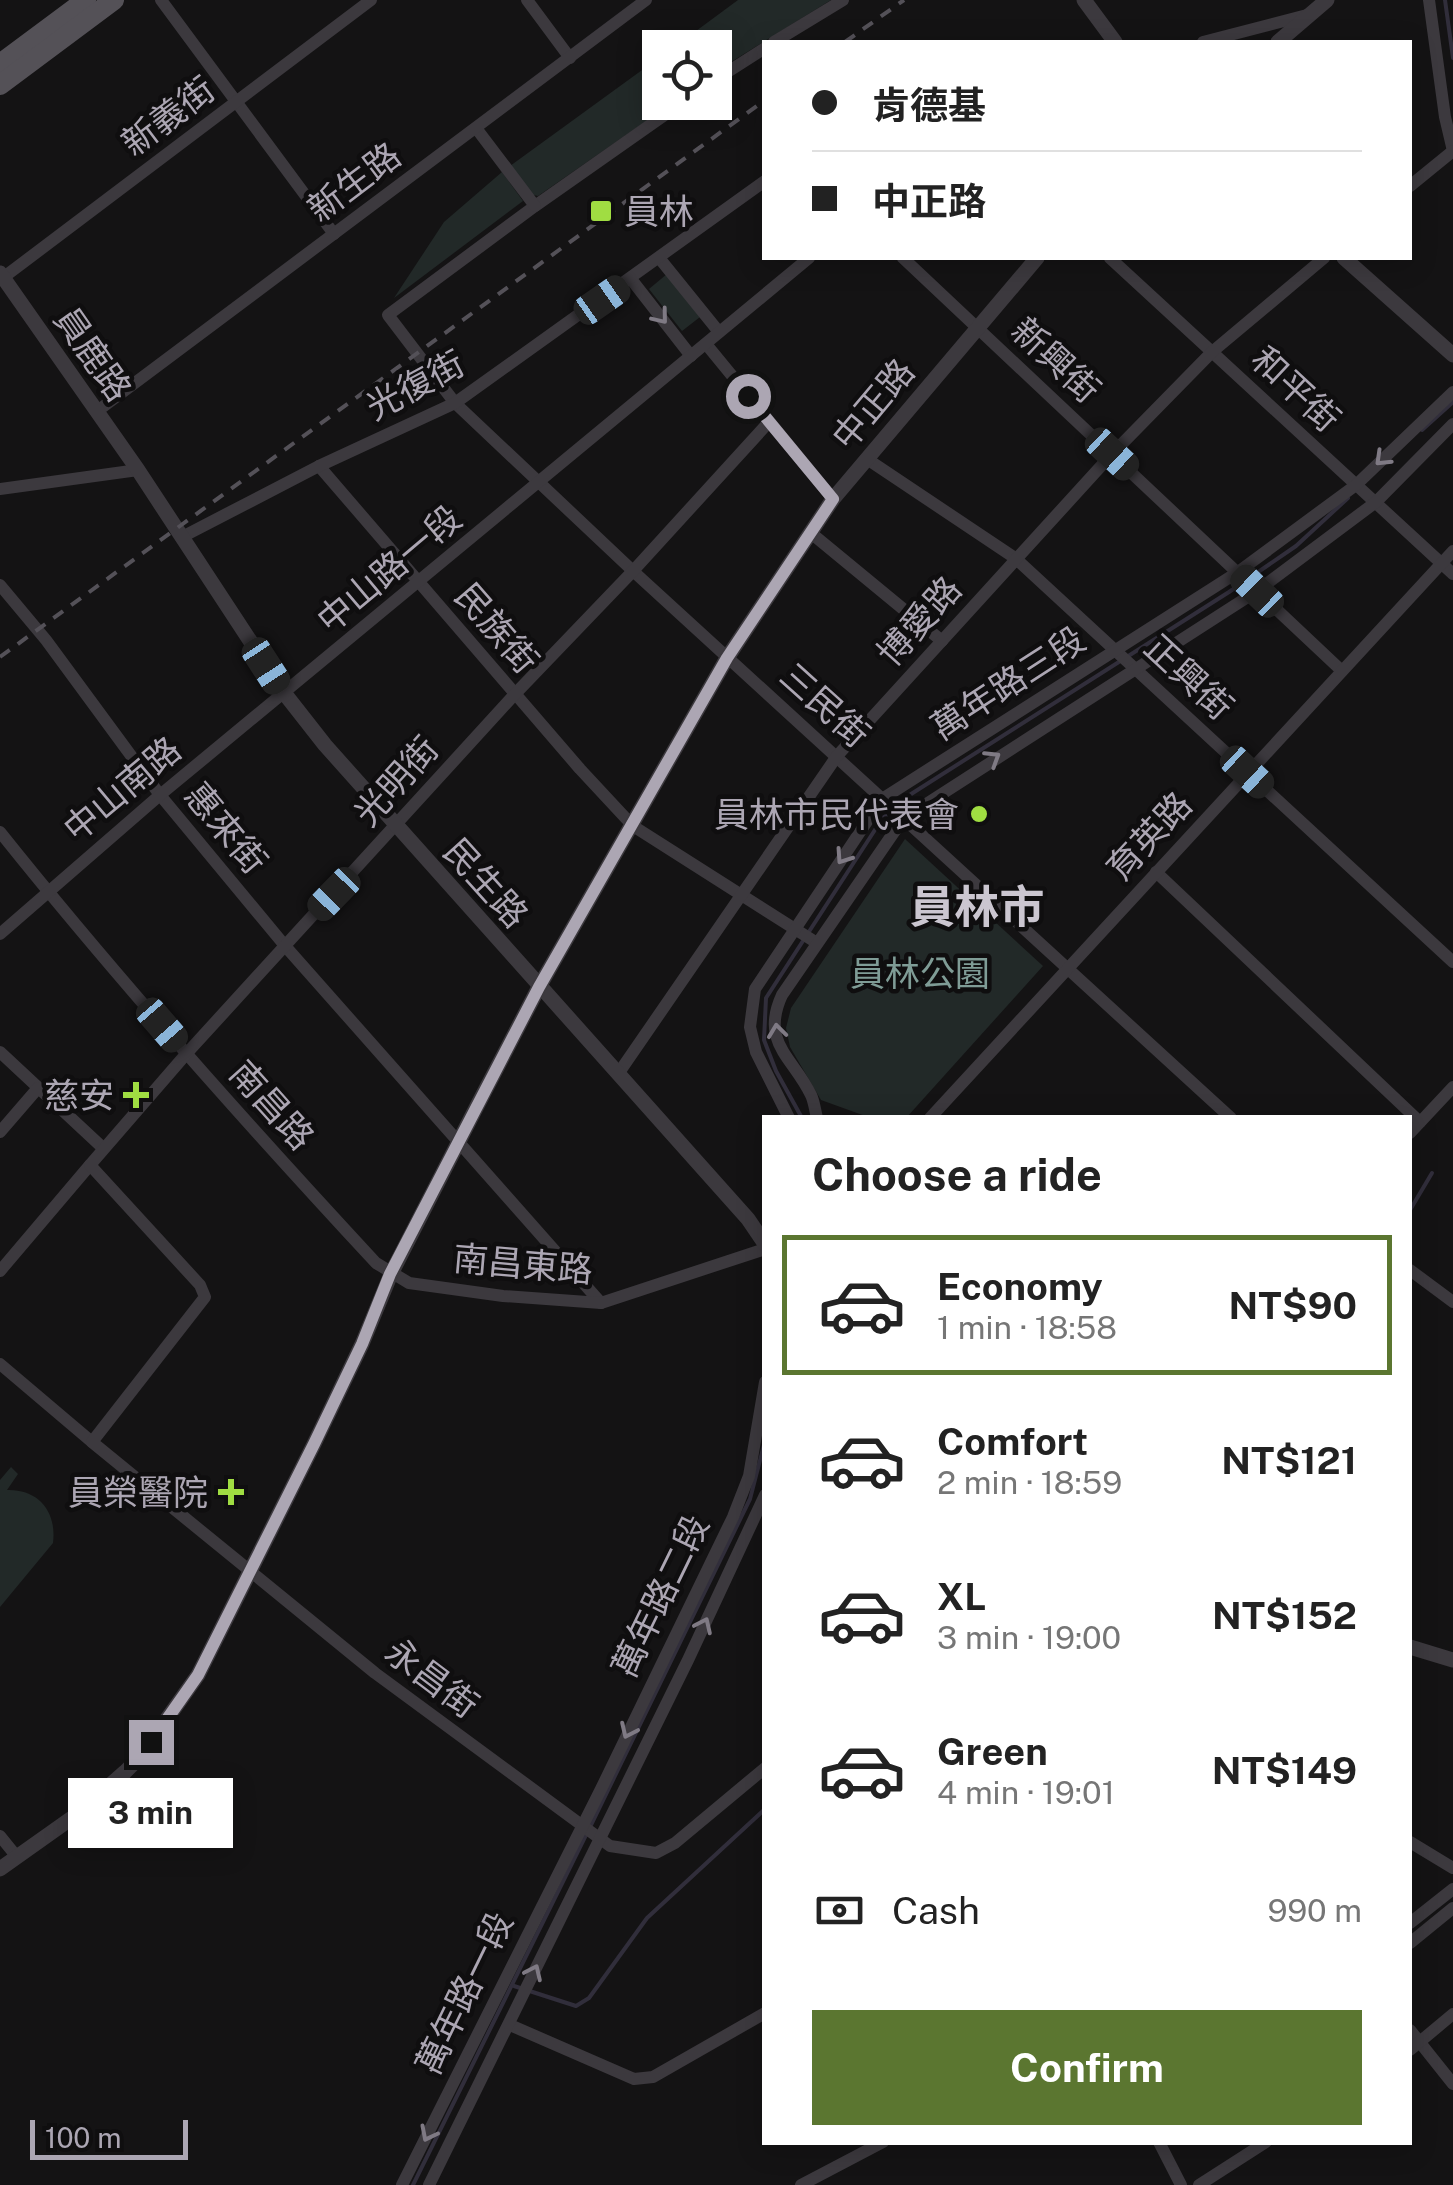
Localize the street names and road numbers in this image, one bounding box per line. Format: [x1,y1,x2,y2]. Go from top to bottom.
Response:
street label: 新義街 [114,68,222,164]
street label: 新生路 [300,134,408,230]
street label: 員鹿路 [46,299,140,409]
street label: 新興街 [1004,309,1108,411]
street label: 和平街 [1244,338,1348,440]
street label: 光復街 [359,342,471,428]
street label: 中正路 [824,351,922,457]
street label: 中山路一段 [309,497,469,641]
street label: 博愛路 [869,568,969,674]
street label: 民族街 [447,575,547,681]
street label: 萬年路三段 [923,618,1093,748]
street label: 正興街 [1137,626,1241,728]
street label: 三民街 [772,655,878,755]
street label: 中山南路 [55,728,189,850]
street label: 光明街 [346,728,446,834]
street label: 惠來街 [177,775,275,881]
street label: 育英路 [1098,784,1200,888]
street label: 民生路 [436,830,536,936]
street label: 南昌路 [222,1052,322,1158]
street label: 南昌東路 [451,1237,595,1291]
street label: 萬年路二段 [603,1508,717,1684]
street label: 永昌街 [378,1630,486,1726]
street label: 萬年路一段 [407,1905,521,2081]

